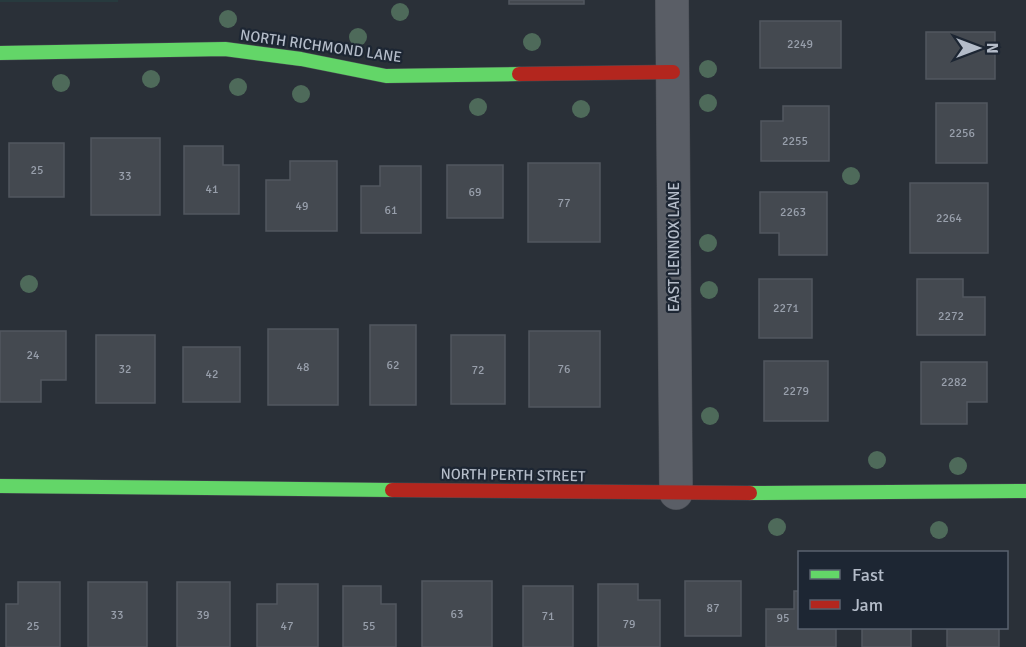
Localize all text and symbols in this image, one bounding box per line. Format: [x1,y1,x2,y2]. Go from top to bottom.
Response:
north arrow [948,18,1008,78]
street label: NORTH RICHMOND LANE [239,26,403,66]
house number: 2249 [787,37,813,52]
text: N [982,42,1002,54]
house number: 2256 [949,126,975,141]
house number: 2255 [782,134,808,149]
house number: 25 [31,163,43,178]
house number: 33 [119,169,131,184]
house number: 41 [206,182,218,197]
street label: EAST LENNOX LANE [665,182,683,312]
house number: 69 [469,185,481,200]
house number: 77 [558,196,570,211]
house number: 49 [296,199,308,214]
house number: 61 [385,203,397,218]
house number: 2263 [780,205,806,220]
house number: 2264 [936,211,962,226]
house number: 2271 [773,301,799,316]
house number: 2272 [938,309,964,324]
house number: 24 [27,348,40,363]
house number: 62 [387,358,399,373]
house number: 48 [297,360,309,375]
house number: 32 [119,362,131,377]
house number: 76 [558,362,570,377]
house number: 72 [472,363,484,378]
house number: 42 [206,367,218,382]
house number: 2282 [941,375,967,390]
house number: 2279 [783,384,809,399]
street label: NORTH PERTH STREET [440,465,586,485]
legend [798,551,1008,629]
text: Fast [852,564,884,586]
text: Jam [852,594,883,616]
house number: 87 [707,601,719,616]
house number: 63 [451,607,463,622]
house number: 33 [111,608,123,623]
house number: 39 [197,608,209,623]
house number: 71 [542,609,554,624]
house number: 95 [777,611,789,626]
house number: 79 [623,617,635,632]
house number: 25 [27,619,39,634]
house number: 47 [281,619,293,634]
house number: 55 [363,619,375,634]

